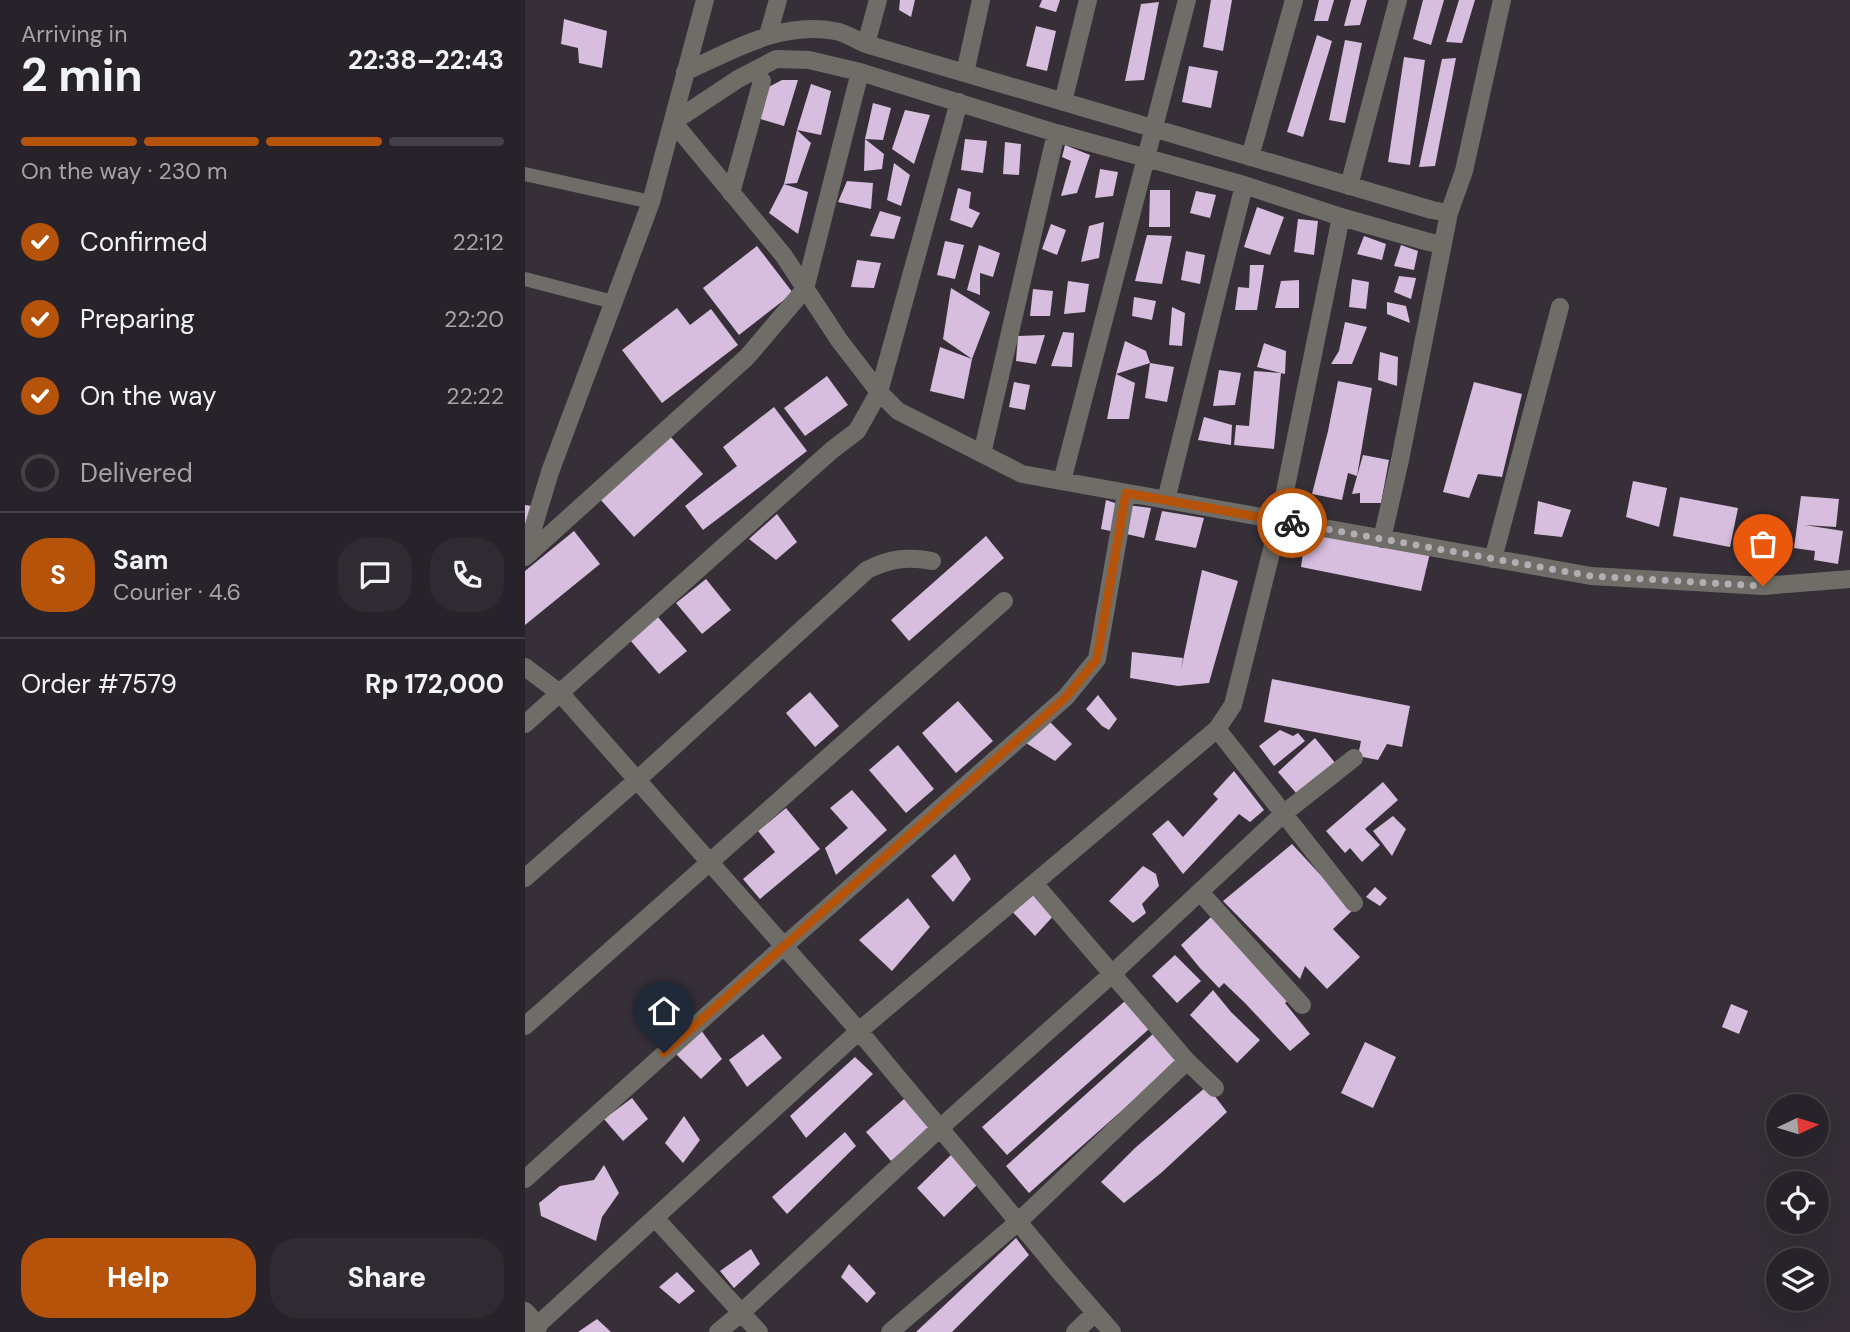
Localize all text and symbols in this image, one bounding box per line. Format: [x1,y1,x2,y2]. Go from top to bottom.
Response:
text: Arriving in [21,19,127,49]
text: 22:38–22:43 [348,43,504,77]
text: 2 min [21,45,143,105]
text: On the way · 230 m [21,156,228,186]
icon: check [21,223,59,261]
text: Confirmed [80,225,207,259]
text: 22:12 [452,227,504,257]
icon: check [21,300,59,338]
text: Preparing [80,302,195,336]
text: 22:20 [444,304,504,334]
icon: check [21,377,59,415]
text: On the way [80,379,216,413]
text: 22:22 [446,381,504,411]
text: Delivered [80,456,193,490]
courier [1257,488,1327,558]
icon: bike [1273,504,1311,542]
pin [1733,514,1793,586]
icon: bag [1744,525,1782,563]
button: chat [338,538,412,612]
button: phone [430,538,504,612]
text: Sam [113,543,168,577]
text: S [50,558,66,592]
text: Courier · 4.6 [113,577,241,607]
text: Order #7579 [21,667,177,701]
text: Rp 172,000 [365,667,504,701]
pin [634,981,694,1053]
icon: home [645,992,683,1030]
north arrow [1766,1094,1829,1157]
map controls [1766,1094,1829,1311]
button: locate [1766,1171,1829,1234]
button: Help [21,1238,256,1318]
button: Share [270,1238,504,1318]
button: layers [1766,1248,1829,1311]

